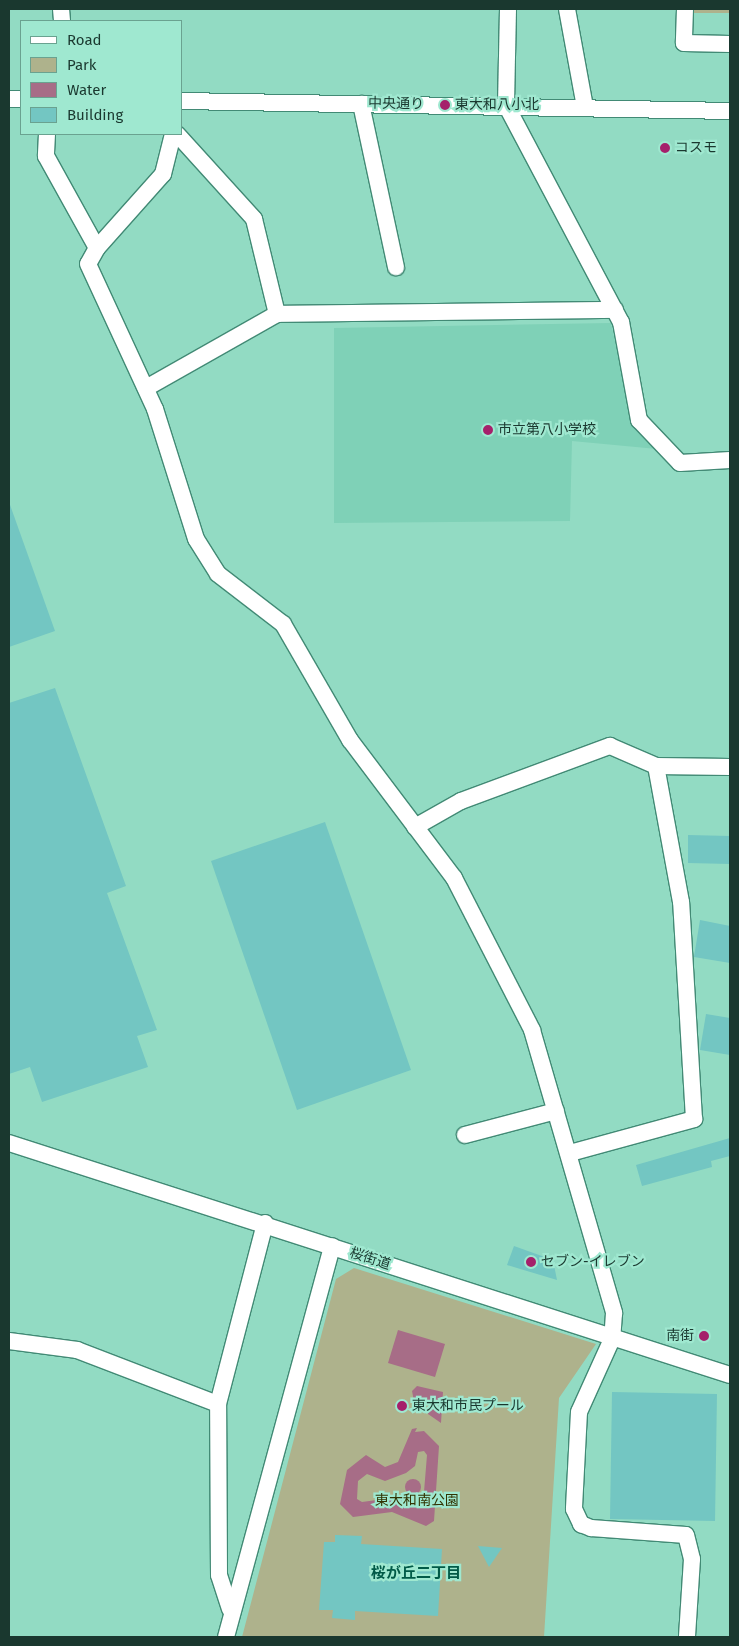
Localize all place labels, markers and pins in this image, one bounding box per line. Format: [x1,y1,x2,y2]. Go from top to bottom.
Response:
place label: 東大和八小北 [455,97,539,113]
marker: 東大和八小北 [439,99,451,111]
place label: コスモ [675,140,717,156]
marker: コスモ [659,142,671,154]
place label: 市立第八小学校 [498,422,596,438]
marker: 市立第八小学校 [482,424,494,436]
place label: セブン-イレブン [541,1254,645,1270]
marker: セブン-イレブン [525,1256,537,1268]
place label: 南街 [666,1328,694,1344]
marker: 南街 [698,1330,710,1342]
place label: 東大和市民プール [412,1398,524,1414]
marker: 東大和市民プール [396,1400,408,1412]

